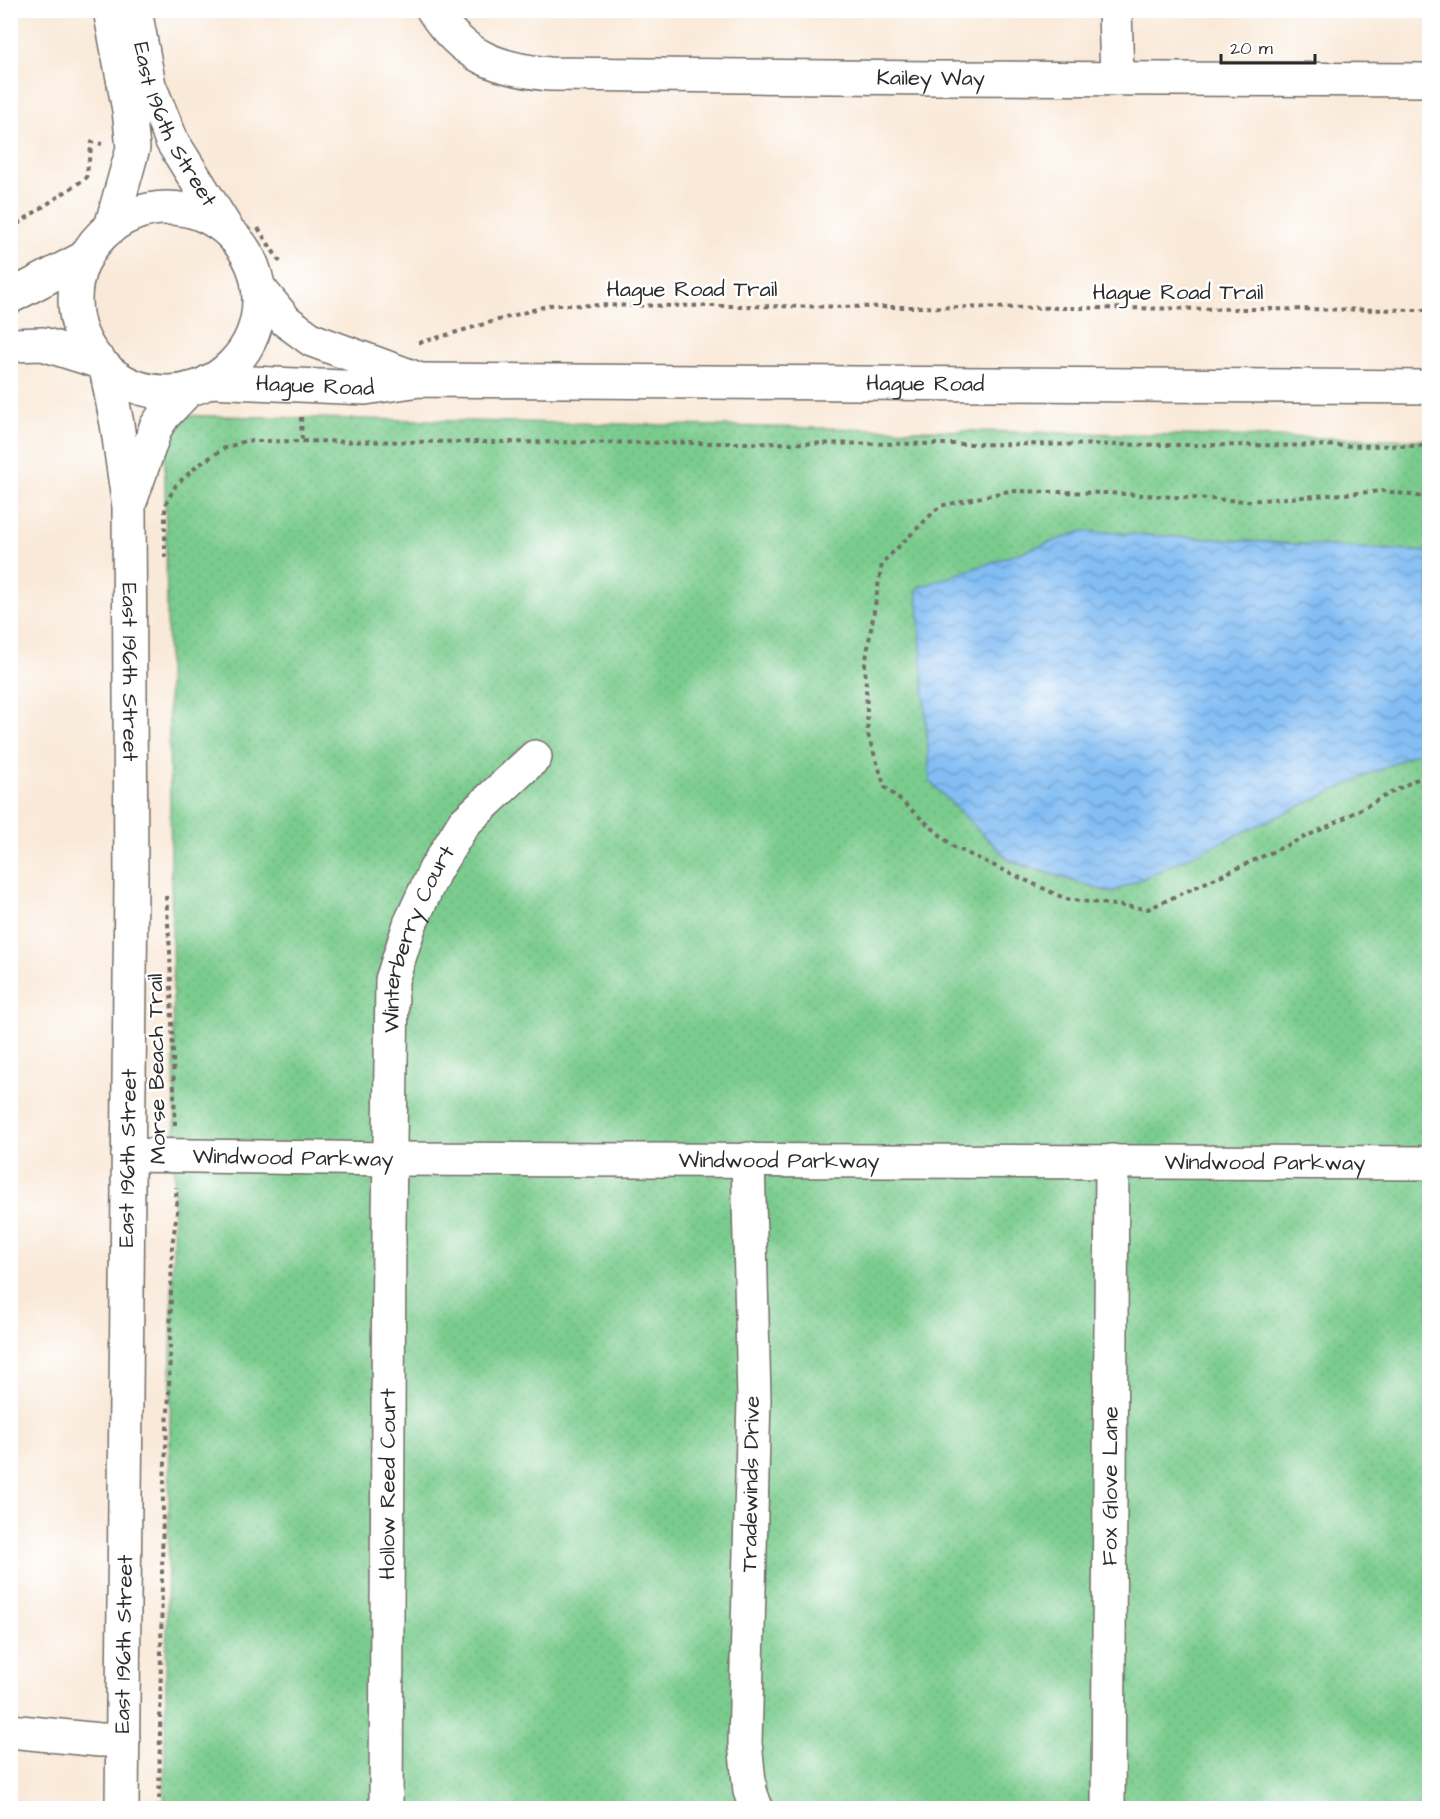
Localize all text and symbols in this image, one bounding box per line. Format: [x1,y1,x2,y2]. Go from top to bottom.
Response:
scale bar [1221,27,1316,65]
text: 20 m [1230,36,1273,61]
street label: East 196th Street [126,39,225,213]
street label: Kailey Way [876,62,985,95]
street label: Hague Road Trail [607,274,777,306]
street label: Hague Road Trail [1093,277,1263,309]
street label: Hague Road [255,368,376,404]
street label: Hague Road [866,368,985,400]
street label: East 196th Street [114,583,146,762]
street label: Winterberry Court [376,839,462,1033]
street label: Morse Beach Trail [140,973,174,1165]
street label: East 196th Street [111,1068,145,1248]
street label: Windwood Parkway [192,1140,394,1176]
street label: Windwood Parkway [678,1145,879,1177]
street label: Windwood Parkway [1164,1146,1365,1179]
street label: Hollow Reed Court [372,1388,404,1580]
street label: Tradewinds Drive [734,1395,768,1573]
street label: Fox Glove Lane [1094,1406,1126,1566]
street label: East 196th Street [107,1554,141,1734]

